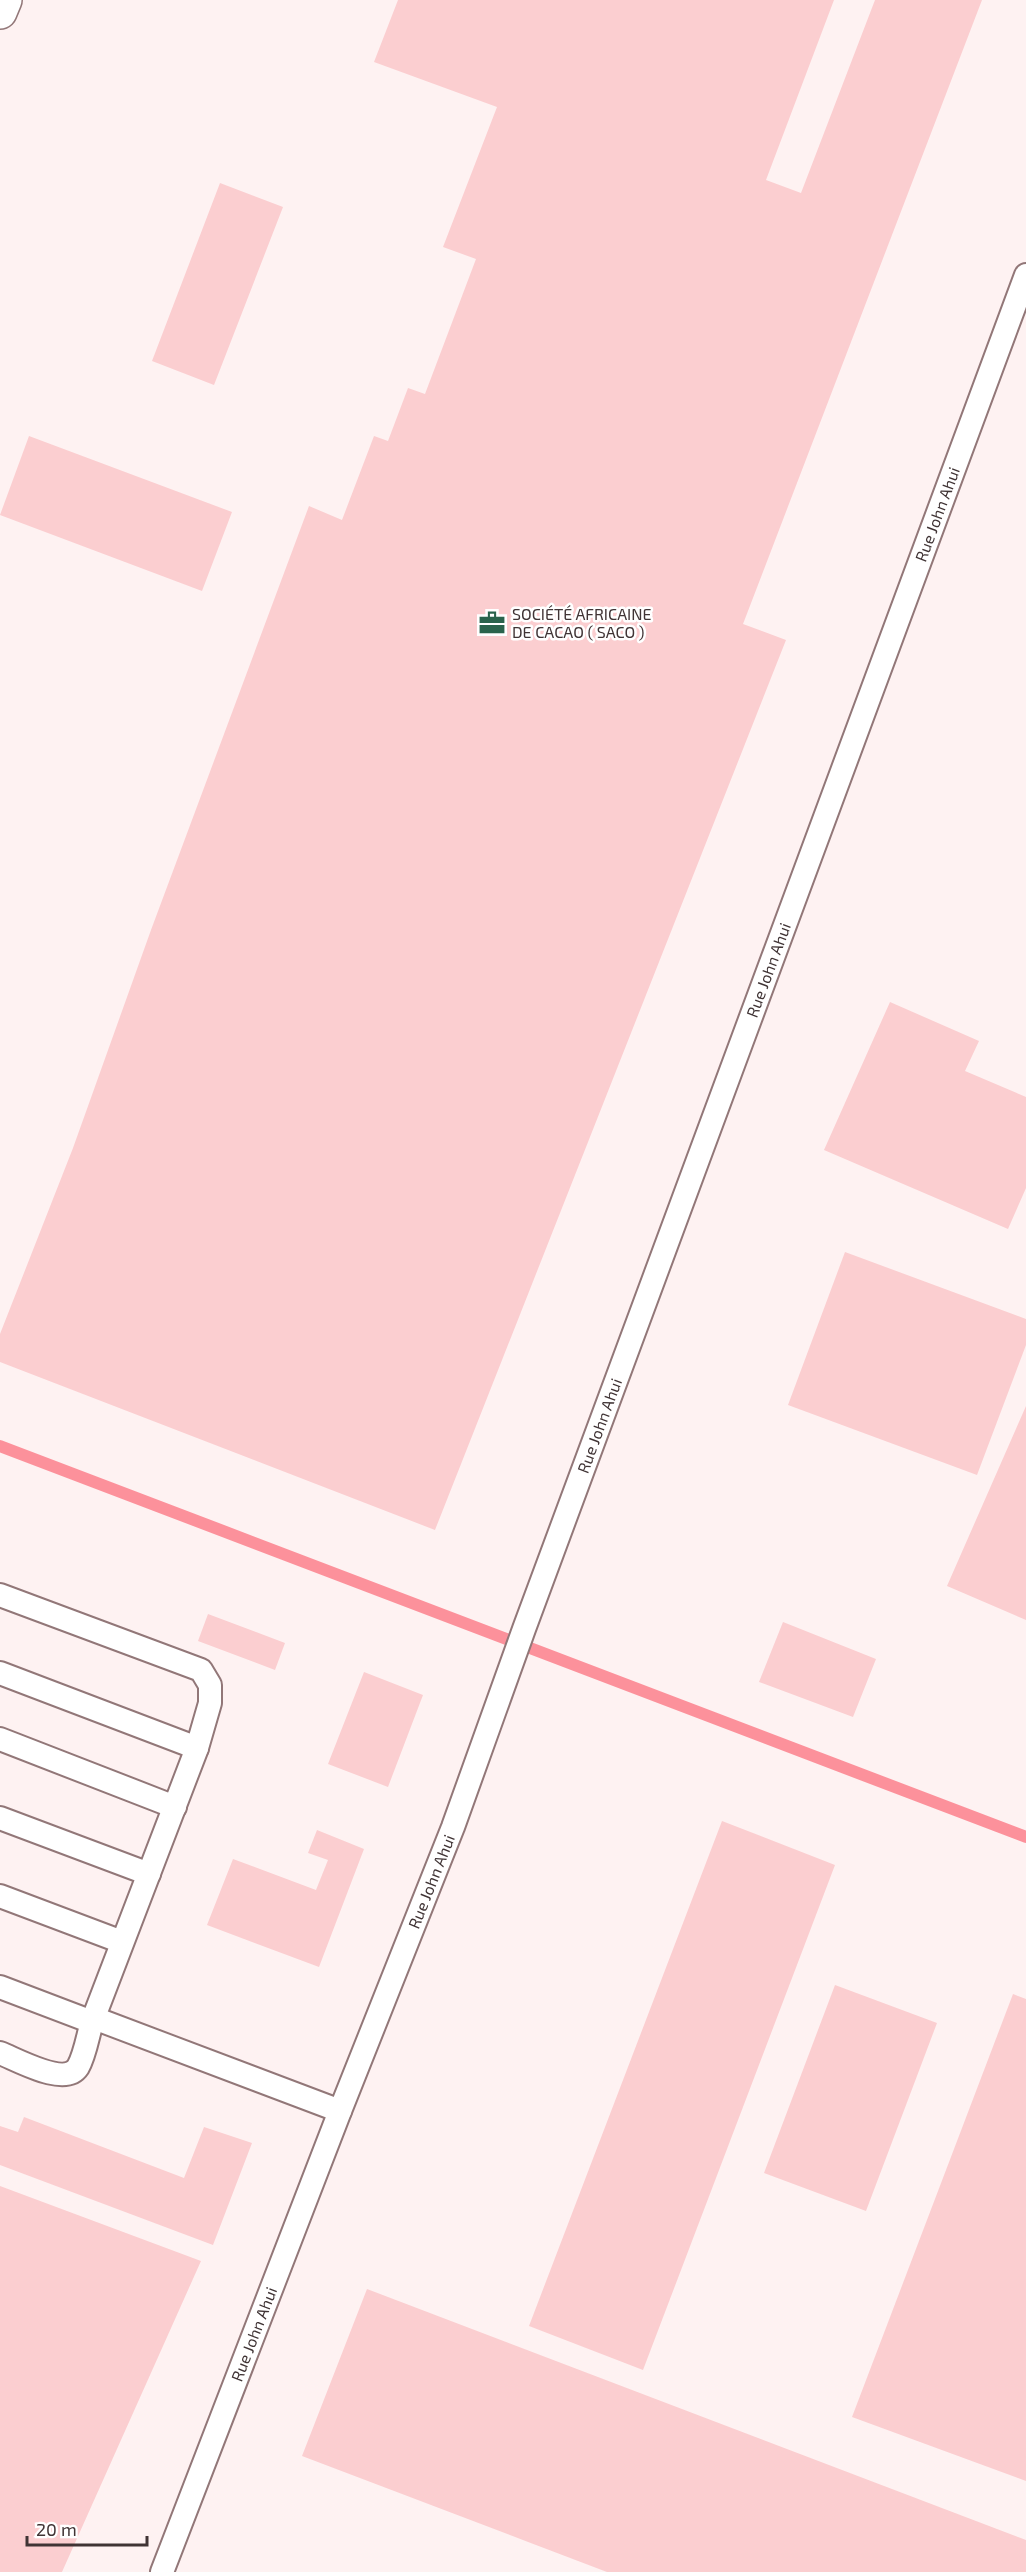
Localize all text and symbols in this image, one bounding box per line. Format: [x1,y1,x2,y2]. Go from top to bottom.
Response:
street label: Rue John Ahui [911,464,963,564]
place label: SOCIÉTÉ AFRICAINE DE CACAO ( SACO ) [512,604,652,641]
office icon: SOCIÉTÉ AFRICAINE DE CACAO ( SACO ) [477,608,507,638]
street label: Rue John Ahui [742,920,794,1020]
street label: Rue John Ahui [573,1376,625,1475]
street label: Rue John Ahui [404,1832,458,1931]
street label: Rue John Ahui [227,2284,280,2384]
scale bar [27,2509,147,2547]
text: 20 m [36,2518,77,2540]

